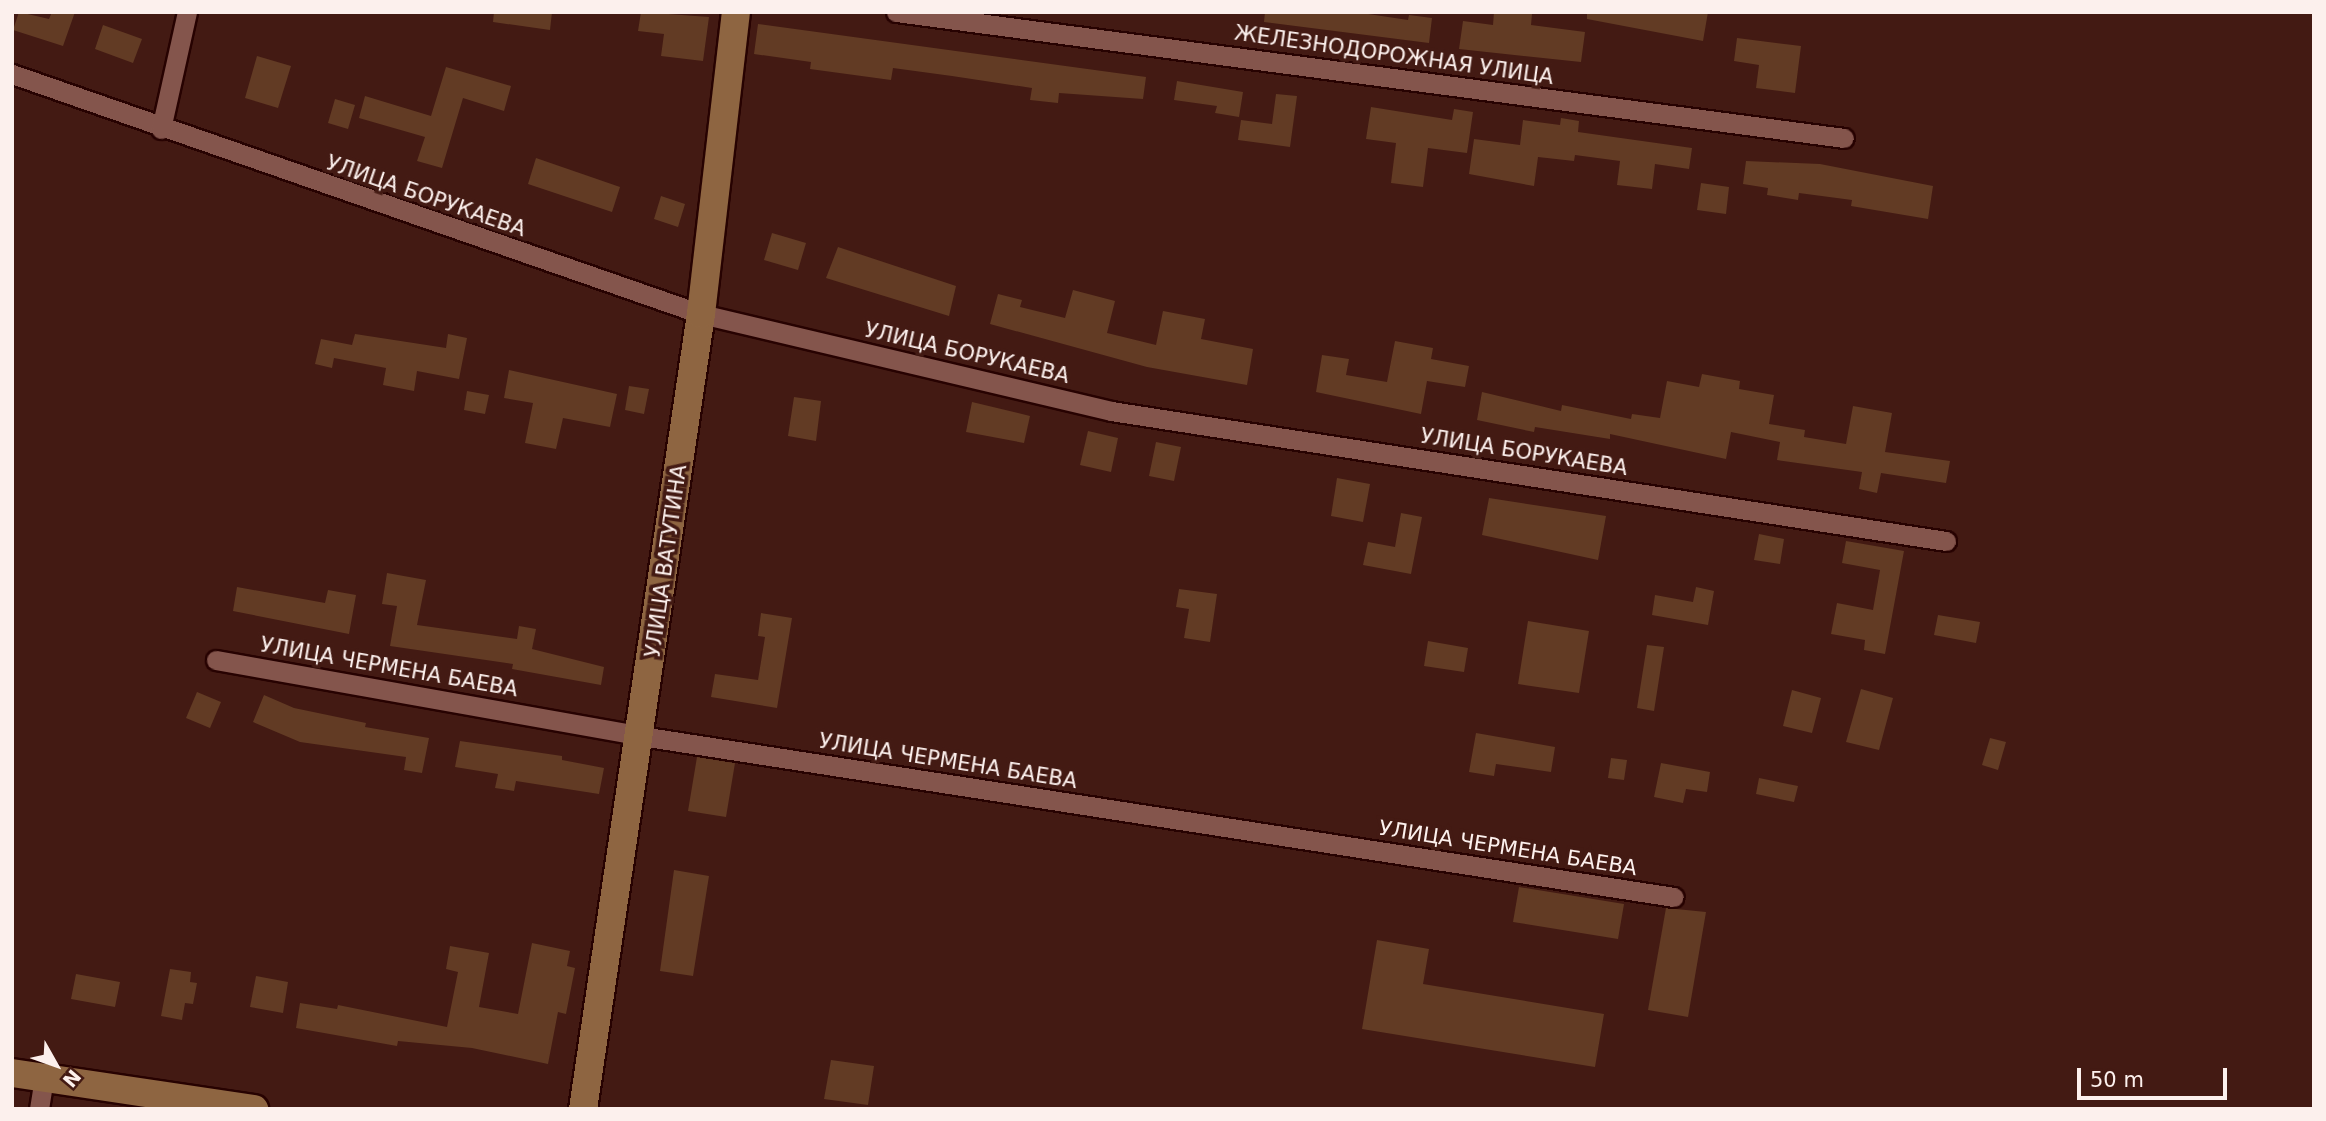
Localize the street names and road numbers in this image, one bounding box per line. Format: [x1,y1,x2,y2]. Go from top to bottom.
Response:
street label: ЖЕЛЕЗНОДОРОЖНАЯ УЛИЦА [1233,20,1555,90]
street label: УЛИЦА БОРУКАЕВА [323,150,529,242]
street label: УЛИЦА БОРУКАЕВА [862,317,1072,389]
street label: УЛИЦА БОРУКАЕВА [1419,423,1629,481]
street label: УЛИЦА ВАТУТИНА [640,463,692,659]
street label: УЛИЦА ЧЕРМЕНА БАЕВА [258,632,520,702]
street label: УЛИЦА ЧЕРМЕНА БАЕВА [817,728,1079,794]
street label: УЛИЦА ЧЕРМЕНА БАЕВА [1377,815,1639,881]

